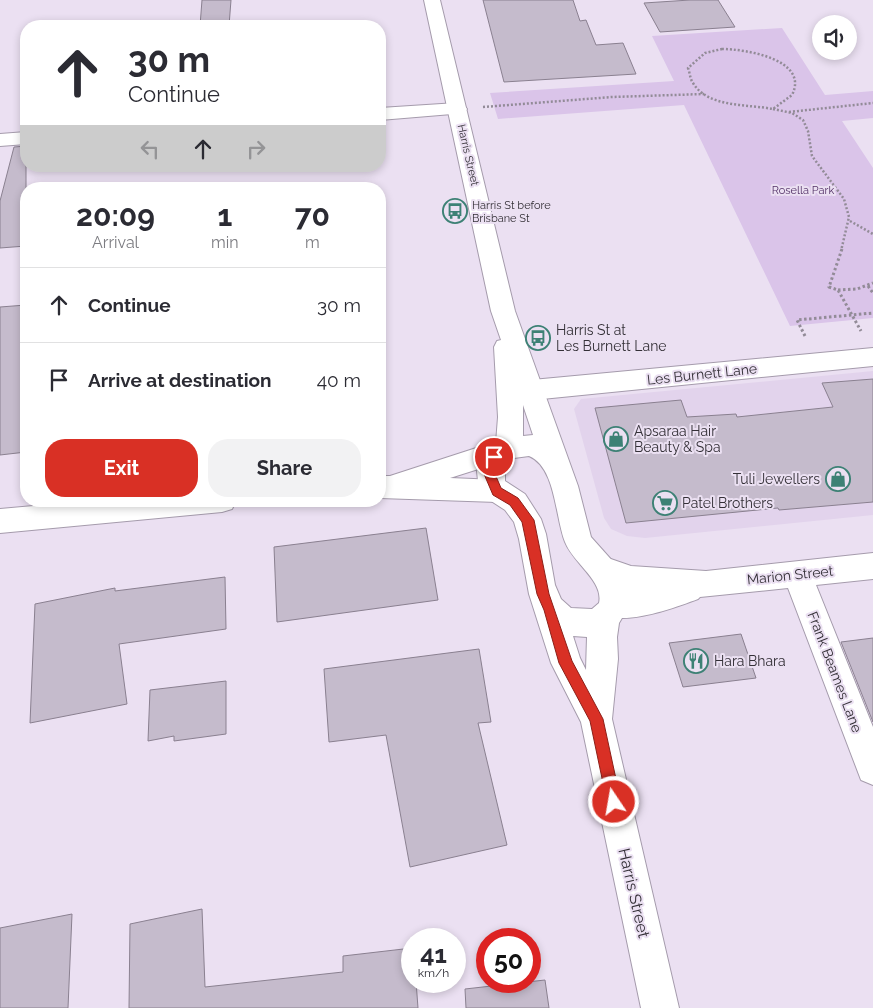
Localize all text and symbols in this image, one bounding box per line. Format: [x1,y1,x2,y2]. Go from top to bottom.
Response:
map controls [812,15,857,60]
button: sound [812,15,857,60]
text: 30 m [128,39,210,80]
icon: ahead [45,40,110,105]
text: Continue [128,81,220,107]
street label: Harris Street [455,123,481,187]
icon: left [136,135,164,163]
icon: ahead [189,135,217,163]
icon: right [242,135,270,163]
park label: Rosella Park [772,184,834,197]
text: 20:09 [76,198,155,233]
text: 1 [217,198,232,233]
text: 70 [295,198,330,233]
bus stop icon: Harris St before Brisbane St [442,198,468,224]
place label: Harris St before Brisbane St [472,199,551,225]
text: Arrival [92,233,139,252]
text: min [211,233,239,252]
text: m [305,233,320,252]
icon: ahead [45,291,73,319]
text: Continue [88,294,171,316]
text: 30 m [317,294,361,316]
place label: Harris St at Les Burnett Lane [556,322,667,354]
bus stop icon: Harris St at Les Burnett Lane [525,325,551,351]
street label: Les Burnett Lane [646,360,758,388]
icon: arrive [45,366,73,394]
text: Arrive at destination [88,369,272,391]
text: 40 m [317,369,361,391]
place label: Apsaraa Hair Beauty & Spa [634,423,721,455]
shop icon: Apsaraa Hair Beauty & Spa [603,426,629,452]
pin [473,436,515,478]
button: Exit [45,439,198,497]
button: Share [208,439,361,497]
icon: arrive [480,443,508,471]
shop icon: Tuli Jewellers [825,466,851,492]
place label: Tuli Jewellers [733,471,820,487]
supermarket icon: Patel Brothers [652,490,678,516]
place label: Patel Brothers [682,495,773,511]
street label: Marion Street [746,562,834,587]
street label: Frank Beames Lane [805,609,865,735]
restaurant icon: Hara Bhara [683,648,709,674]
place label: Hara Bhara [714,653,786,669]
position arrow [587,775,639,827]
street label: Harris Street [614,846,654,940]
speed limit sign: 50 [476,928,541,993]
text: 41 [420,939,447,969]
text: km/h [418,966,449,980]

